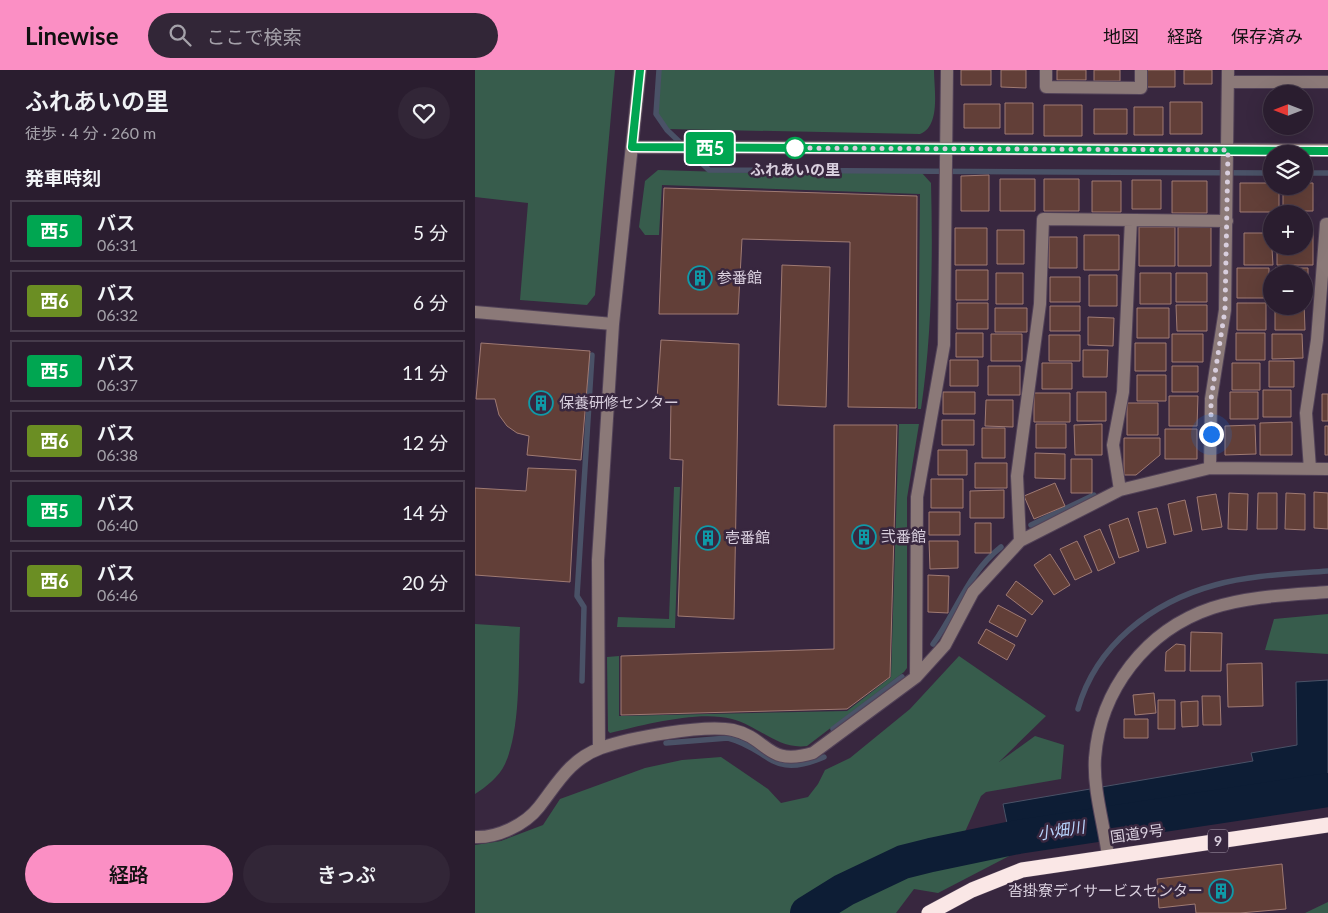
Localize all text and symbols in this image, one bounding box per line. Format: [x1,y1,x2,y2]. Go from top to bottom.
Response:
search box [148,13,498,58]
text: Linewise [25,21,118,50]
icon: search [166,21,194,49]
text: ここで検索 [206,25,301,48]
text: 地図 [1103,25,1139,47]
text: 経路 [1167,25,1203,47]
text: 保存済み [1231,25,1303,47]
north arrow [1263,85,1313,135]
map controls [1263,85,1313,315]
text: ふれあいの里 [25,86,169,115]
button: heart [398,87,450,139]
text: 徒歩 · 4 分 · 260 m [25,123,156,142]
line badge: 西5 [687,132,733,164]
text: 西5 [696,137,724,159]
marker: ふれあいの里 [784,137,806,159]
button: layers [1263,145,1313,195]
place label: ふれあいの里 [750,160,840,178]
text: 発車時刻 [25,166,101,189]
button: + [1263,205,1313,255]
text: バス [97,211,135,234]
text: 西5 [40,220,69,242]
text: 5 分 [413,221,448,244]
text: 06:31 [97,235,138,254]
building icon: 参番館 [687,265,713,291]
button: − [1263,265,1313,315]
place label: 参番館 [717,268,762,286]
text: バス [97,281,135,304]
text: 西6 [40,290,69,312]
text: 6 分 [413,291,448,314]
text: 06:32 [97,305,138,324]
text: バス [97,351,135,374]
text: 西5 [40,360,69,382]
text: 11 分 [402,361,448,384]
text: 06:37 [97,375,138,394]
building icon: 保養研修センター [528,390,554,416]
place label: 保養研修センター [559,393,679,411]
text: バス [97,421,135,444]
your location [1199,422,1224,447]
text: 西6 [40,430,69,452]
text: 12 分 [402,431,448,454]
text: 06:38 [97,445,138,464]
text: バス [97,491,135,514]
text: 西5 [40,500,69,522]
text: 14 分 [402,501,448,524]
text: 06:40 [97,515,138,534]
building icon: 弐番館 [851,524,877,550]
building icon: 壱番館 [695,525,721,551]
place label: 弐番館 [881,527,926,545]
place label: 壱番館 [725,528,770,546]
text: バス [97,561,135,584]
text: 西6 [40,570,69,592]
text: 20 分 [402,571,448,594]
text: 06:46 [97,585,138,604]
water label: 小畑川 [1036,816,1088,843]
street label: 国道9号 [1109,820,1165,846]
road number: 9 [1208,829,1228,852]
button: 経路 [25,845,233,903]
button: きっぷ [243,845,450,903]
building icon: 沓掛寮デイサービスセンター [1208,878,1234,904]
place label: 沓掛寮デイサービスセンター [1008,881,1203,899]

